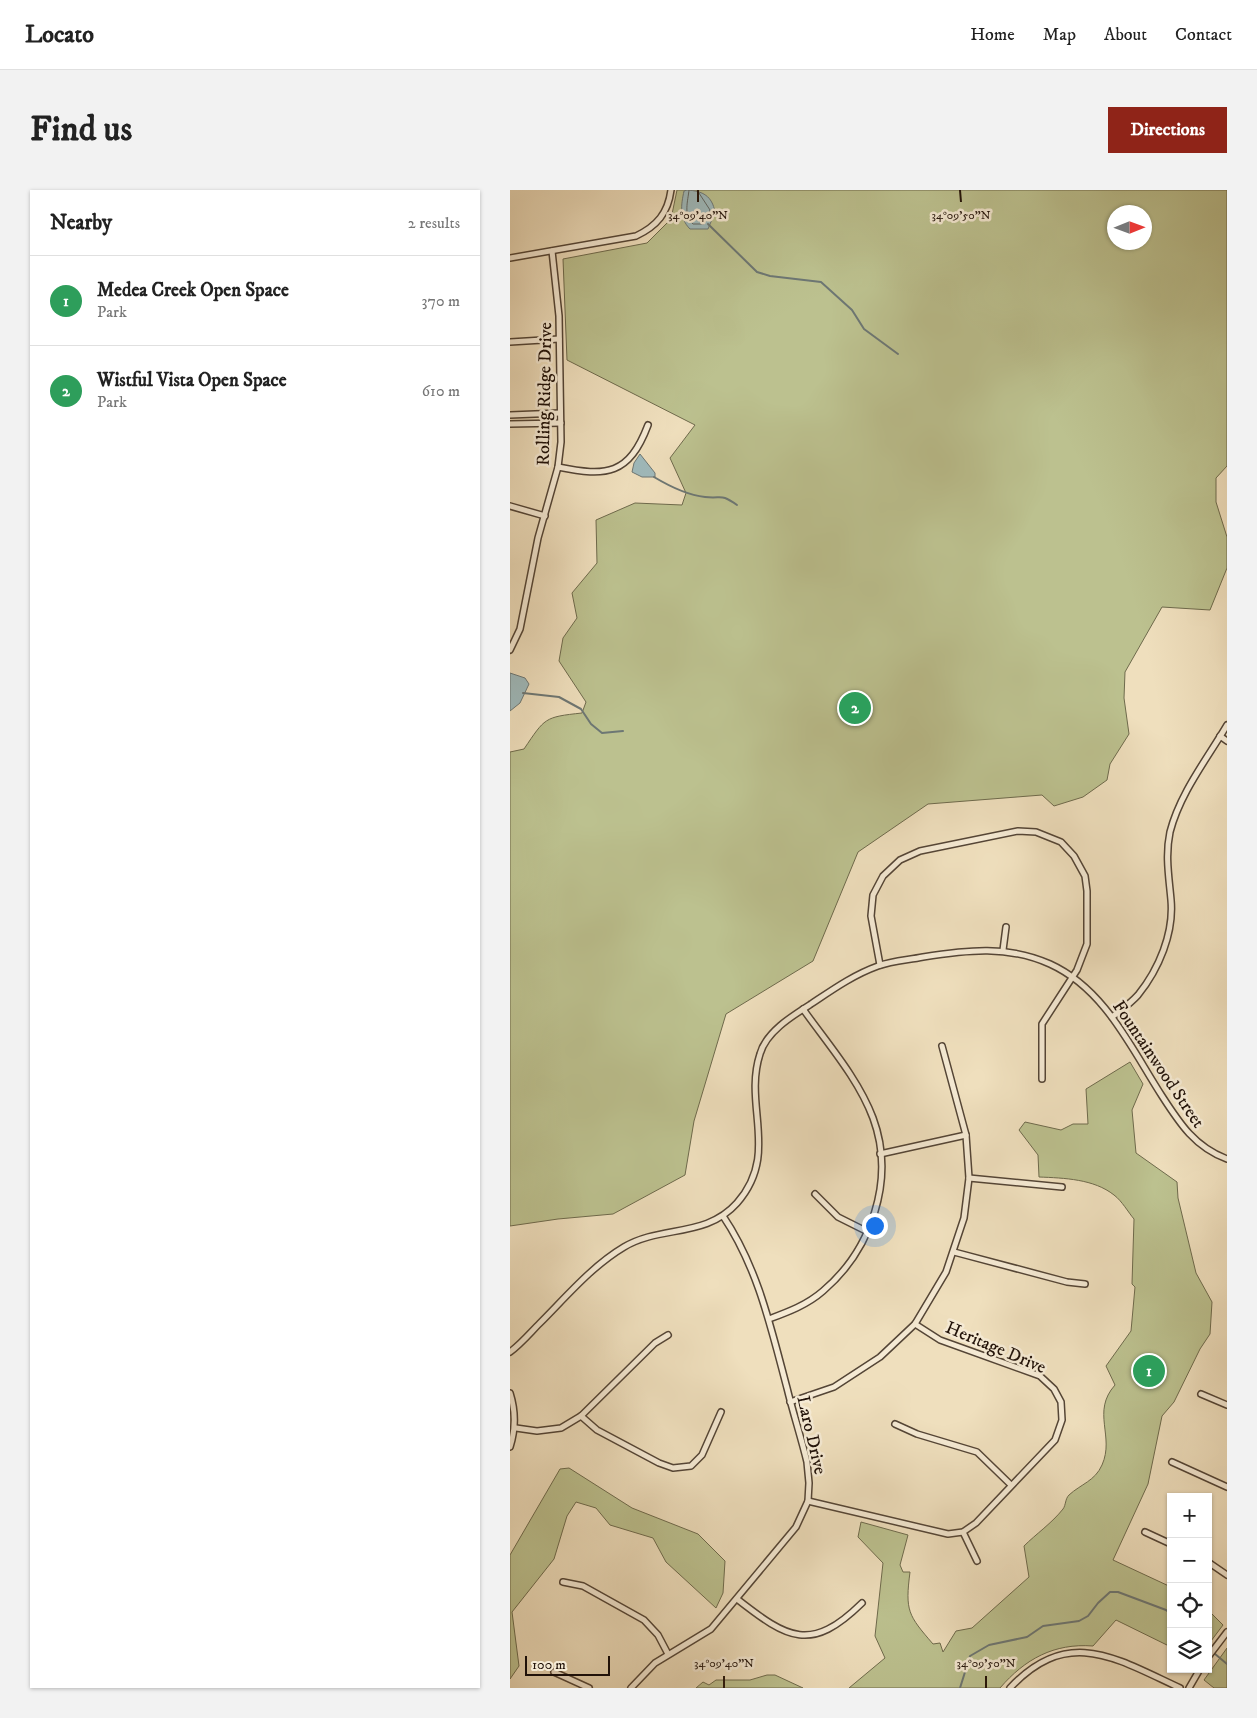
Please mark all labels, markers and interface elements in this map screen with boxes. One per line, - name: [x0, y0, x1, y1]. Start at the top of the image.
- text: Locato: [25, 20, 94, 50]
- text: Home: [970, 24, 1015, 46]
- text: Map: [1043, 24, 1076, 46]
- text: About: [1104, 24, 1147, 46]
- text: Contact: [1175, 24, 1232, 46]
- button: Directions: [1108, 107, 1227, 153]
- text: Find us: [30, 108, 132, 152]
- north arrow: [1107, 205, 1152, 250]
- text: 34°09'40"N: [668, 208, 728, 223]
- text: 34°09'50"N: [932, 208, 991, 223]
- text: Nearby: [50, 210, 112, 236]
- text: 2 results: [408, 213, 460, 233]
- text: Medea Creek Open Space: [97, 279, 289, 302]
- text: 1: [63, 291, 69, 311]
- text: 370 m: [422, 291, 460, 311]
- text: Park: [97, 302, 127, 322]
- street label: Rolling Ridge Drive: [533, 322, 557, 466]
- text: Wistful Vista Open Space: [97, 369, 287, 392]
- text: 2: [62, 381, 70, 401]
- text: 610 m: [422, 381, 460, 401]
- text: Park: [97, 392, 127, 412]
- pin: 2: [839, 689, 871, 727]
- street label: Fountainwood Street: [1107, 997, 1209, 1133]
- your location: [862, 1213, 888, 1239]
- street label: Heritage Drive: [942, 1317, 1049, 1379]
- pin: 1: [1133, 1352, 1165, 1390]
- street label: Laro Drive: [791, 1394, 831, 1477]
- map controls: [1167, 1493, 1212, 1673]
- button: +: [1167, 1493, 1212, 1538]
- button: −: [1167, 1538, 1212, 1583]
- button: locate: [1167, 1583, 1212, 1628]
- button: layers: [1167, 1628, 1212, 1673]
- scale bar: [525, 1653, 610, 1676]
- text: 100 m: [532, 1656, 566, 1674]
- text: 34°09'40"N: [694, 1656, 754, 1671]
- text: 34°09'50"N: [957, 1656, 1016, 1671]

